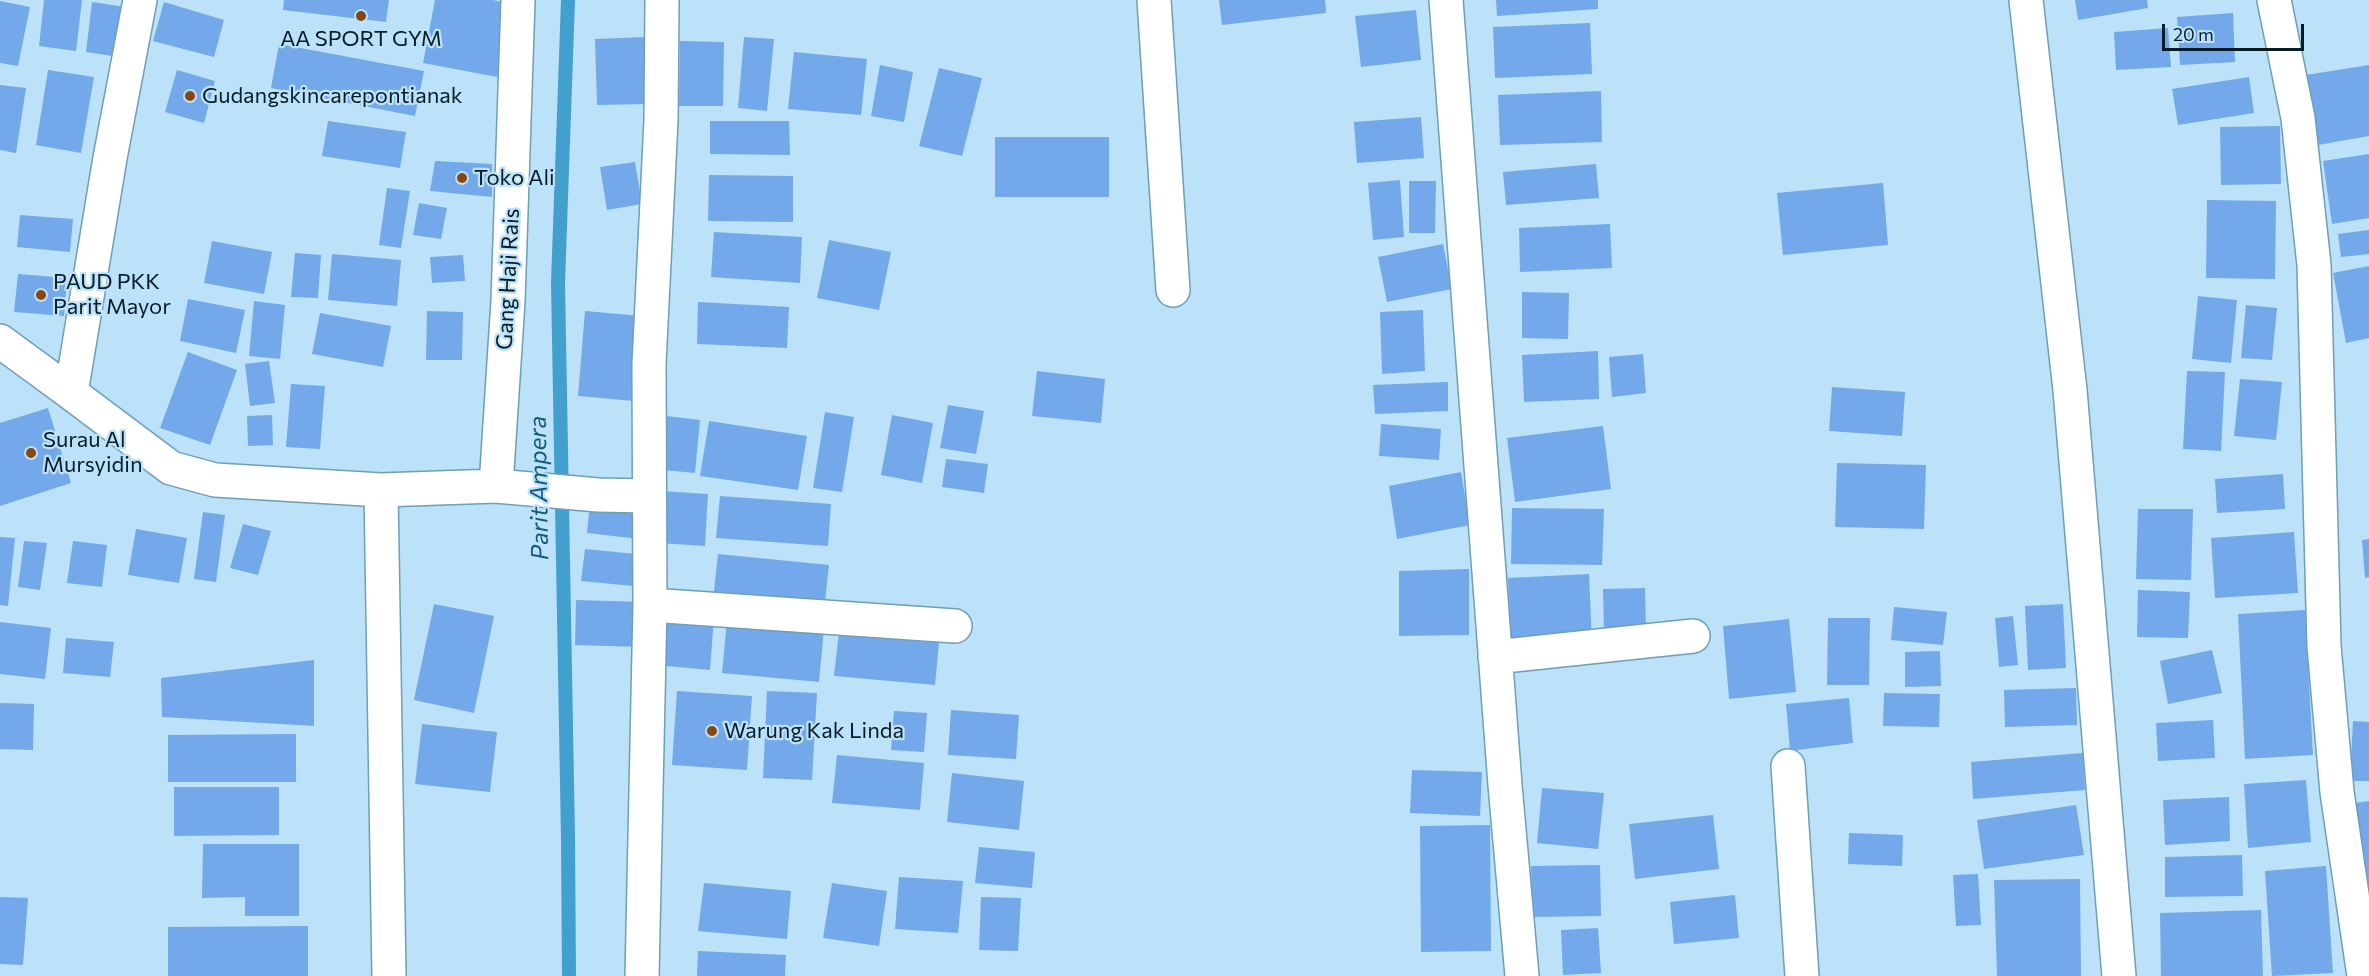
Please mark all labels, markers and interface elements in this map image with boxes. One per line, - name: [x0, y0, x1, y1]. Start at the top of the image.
- marker: AA SPORT GYM: [354, 9, 368, 23]
- scale bar: [2165, 12, 2308, 50]
- text: 20 m: [2173, 23, 2214, 45]
- place label: AA SPORT GYM: [280, 26, 442, 52]
- place label: Gudangskincarepontianak: [202, 83, 463, 109]
- marker: Gudangskincarepontianak: [183, 89, 197, 103]
- place label: Toko Ali: [474, 165, 555, 191]
- marker: Toko Ali: [455, 171, 469, 185]
- street label: Gang Haji Rais: [491, 208, 525, 350]
- place label: PAUD PKK Parit Mayor: [53, 269, 171, 320]
- marker: PAUD PKK Parit Mayor: [34, 288, 48, 302]
- water label: Parit Ampera: [523, 416, 555, 560]
- place label: Surau Al Mursyidin: [43, 427, 142, 478]
- marker: Surau Al Mursyidin: [24, 446, 38, 460]
- place label: Warung Kak Linda: [724, 718, 904, 744]
- marker: Warung Kak Linda: [705, 724, 719, 738]

